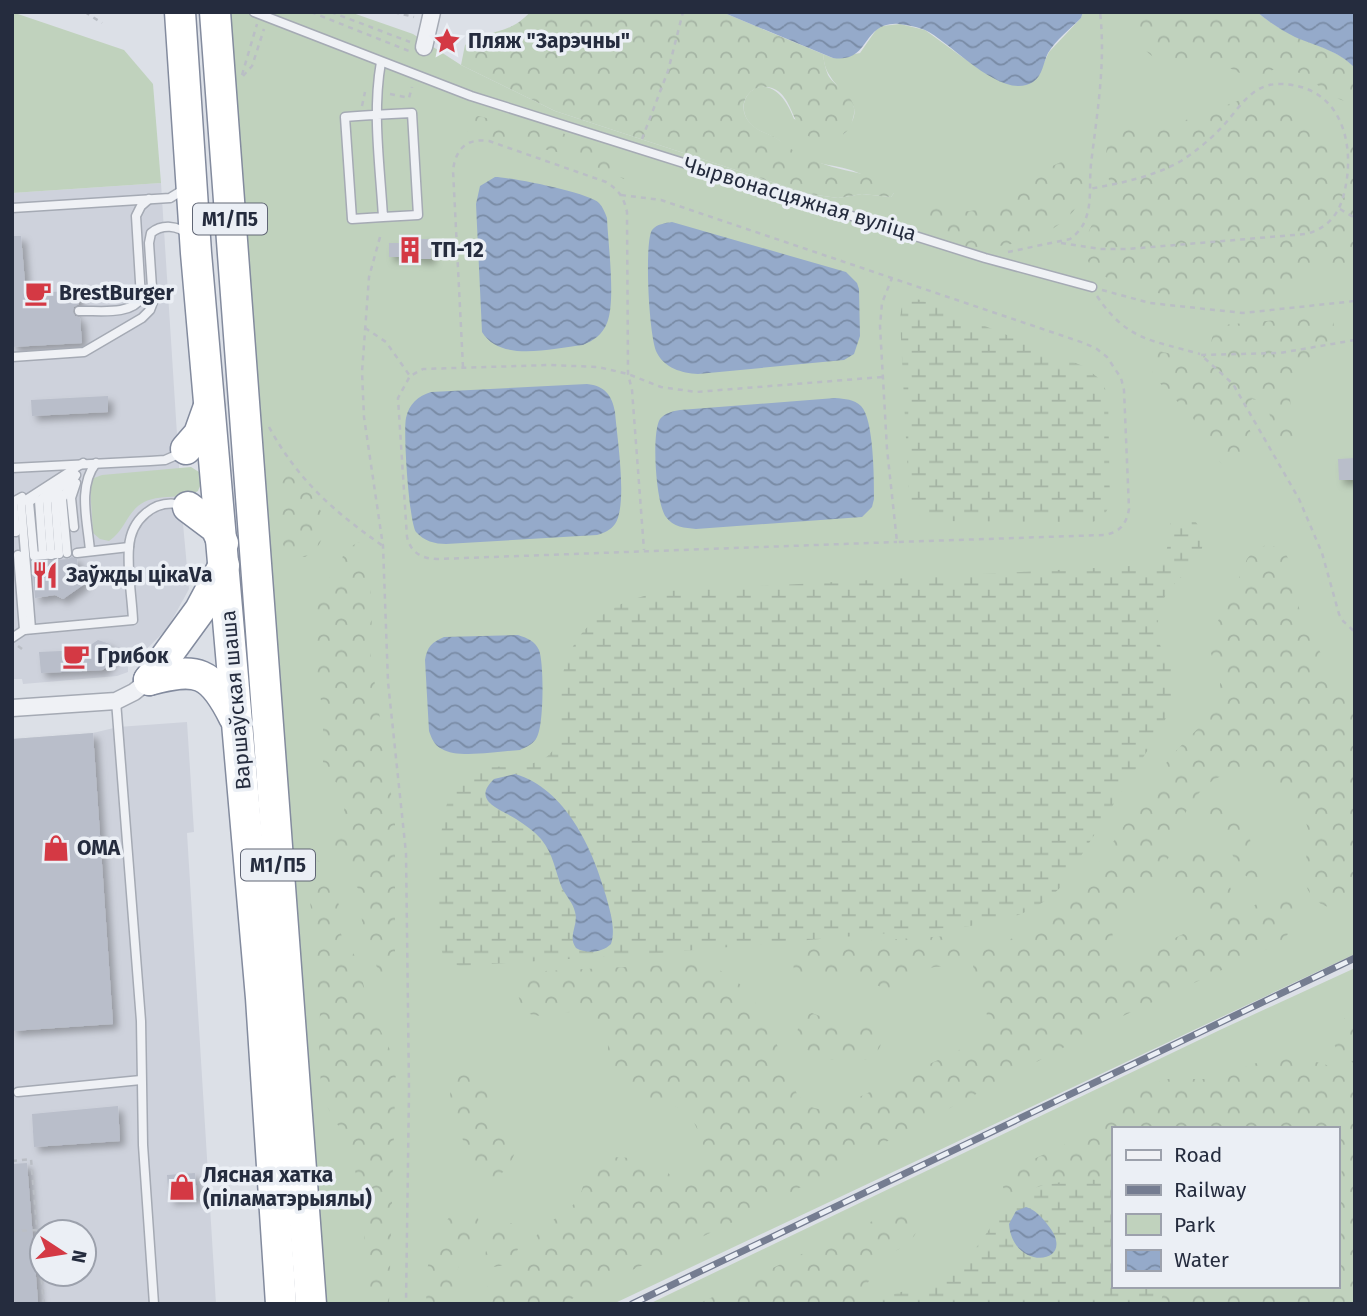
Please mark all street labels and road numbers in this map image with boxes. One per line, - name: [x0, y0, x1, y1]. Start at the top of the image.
- street label: Чырвонасцяжная вуліца: [680, 151, 920, 247]
- road number: М1/П5: [193, 204, 267, 234]
- street label: Варшаўская шаша: [215, 609, 257, 791]
- road number: М1/П5: [241, 850, 315, 880]

